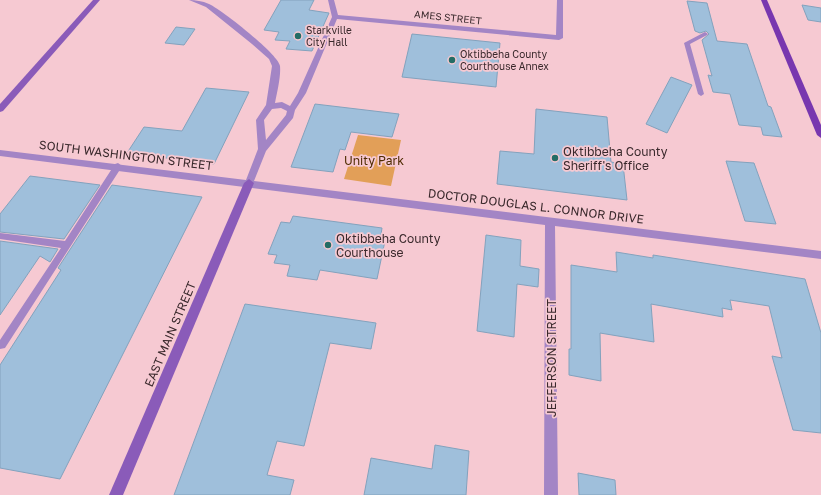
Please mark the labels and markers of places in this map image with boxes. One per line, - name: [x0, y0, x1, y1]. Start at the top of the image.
- place label: Starkville City Hall: [306, 24, 352, 48]
- marker: Starkville City Hall: [293, 31, 303, 41]
- place label: Oktibbeha County Courthouse Annex: [460, 48, 549, 72]
- marker: Oktibbeha County Courthouse Annex: [447, 55, 457, 65]
- place label: Oktibbeha County Sheriff's Office: [563, 144, 668, 173]
- marker: Oktibbeha County Sheriff's Office: [550, 153, 560, 163]
- place label: Oktibbeha County Courthouse: [336, 231, 441, 260]
- marker: Oktibbeha County Courthouse: [323, 240, 333, 250]

